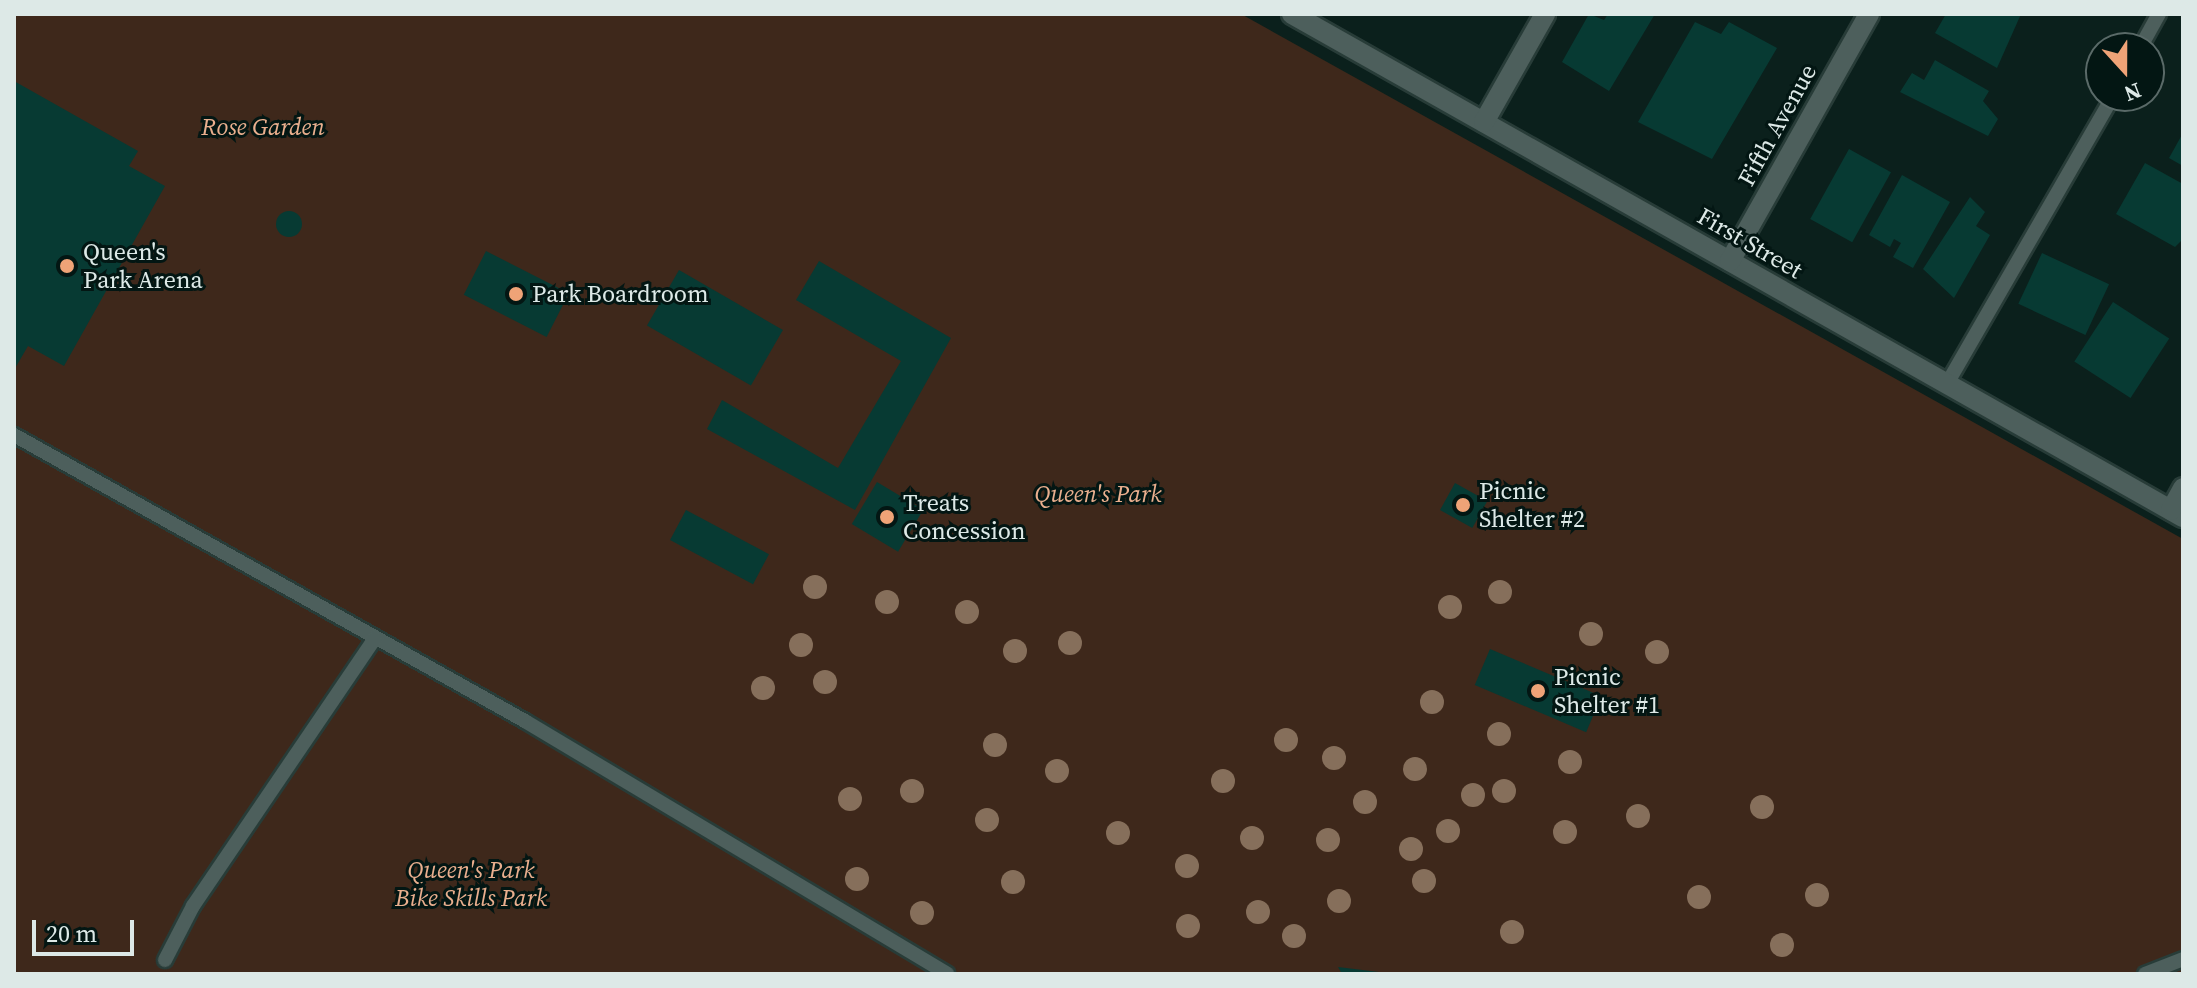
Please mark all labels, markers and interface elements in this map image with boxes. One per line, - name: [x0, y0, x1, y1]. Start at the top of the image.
- north arrow: [2085, 32, 2165, 112]
- street label: Fifth Avenue: [1732, 59, 1822, 191]
- text: N: [2120, 76, 2146, 109]
- park label: Rose Garden: [201, 113, 325, 141]
- street label: First Street: [1692, 201, 1808, 285]
- place label: Queen's Park Arena: [83, 238, 203, 294]
- marker: Queen's Park Arena: [58, 257, 76, 275]
- place label: Park Boardroom: [532, 280, 709, 308]
- marker: Park Boardroom: [507, 285, 525, 303]
- place label: Picnic Shelter #2: [1479, 477, 1585, 533]
- park label: Queen's Park: [1034, 480, 1162, 508]
- place label: Treats Concession: [903, 489, 1026, 545]
- marker: Picnic Shelter #2: [1454, 496, 1472, 514]
- marker: Treats Concession: [878, 508, 896, 526]
- place label: Picnic Shelter #1: [1554, 663, 1660, 719]
- marker: Picnic Shelter #1: [1529, 682, 1547, 700]
- park label: Queen's Park Bike Skills Park: [395, 856, 547, 912]
- scale bar: [36, 904, 138, 954]
- text: 20 m: [46, 917, 97, 950]

